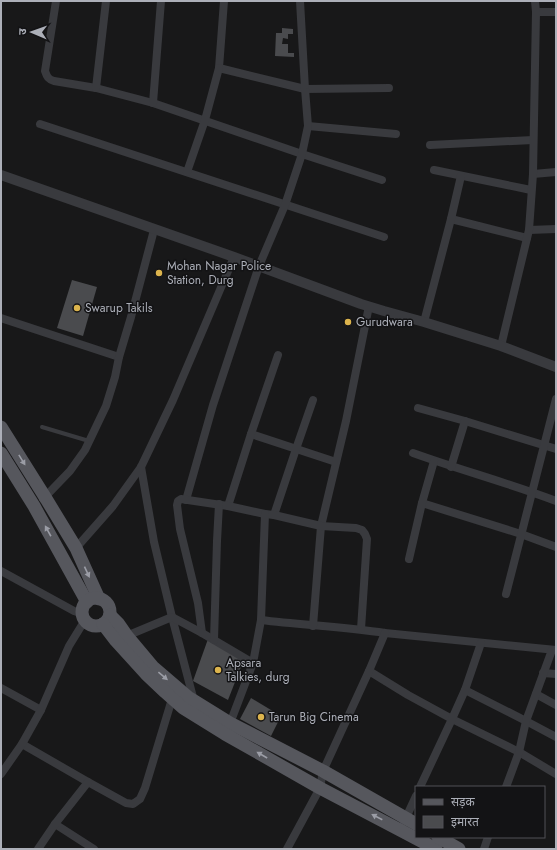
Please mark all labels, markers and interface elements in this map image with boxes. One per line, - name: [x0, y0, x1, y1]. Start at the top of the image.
- north arrow: [12, 12, 52, 52]
- text: उ: [14, 28, 30, 35]
- place label: Mohan Nagar Police Station, Durg: [167, 257, 271, 289]
- marker: Mohan Nagar Police Station, Durg: [154, 268, 164, 278]
- place label: Swarup Takils: [85, 299, 153, 317]
- marker: Swarup Takils: [72, 303, 82, 313]
- place label: Gurudwara: [356, 313, 413, 331]
- marker: Gurudwara: [343, 317, 353, 327]
- one-way arrow: [18, 455, 26, 465]
- one-way arrow: [45, 525, 52, 537]
- one-way arrow: [84, 567, 90, 578]
- place label: Apsara Talkies, durg: [226, 654, 290, 686]
- marker: Apsara Talkies, durg: [213, 665, 223, 675]
- one-way arrow: [158, 671, 168, 680]
- place label: Tarun Big Cinema: [269, 708, 359, 726]
- marker: Tarun Big Cinema: [256, 712, 266, 722]
- one-way arrow: [256, 752, 268, 759]
- legend: [415, 786, 545, 838]
- text: सड़क: [451, 793, 476, 811]
- text: इमारत: [451, 813, 480, 831]
- one-way arrow: [371, 814, 382, 821]

